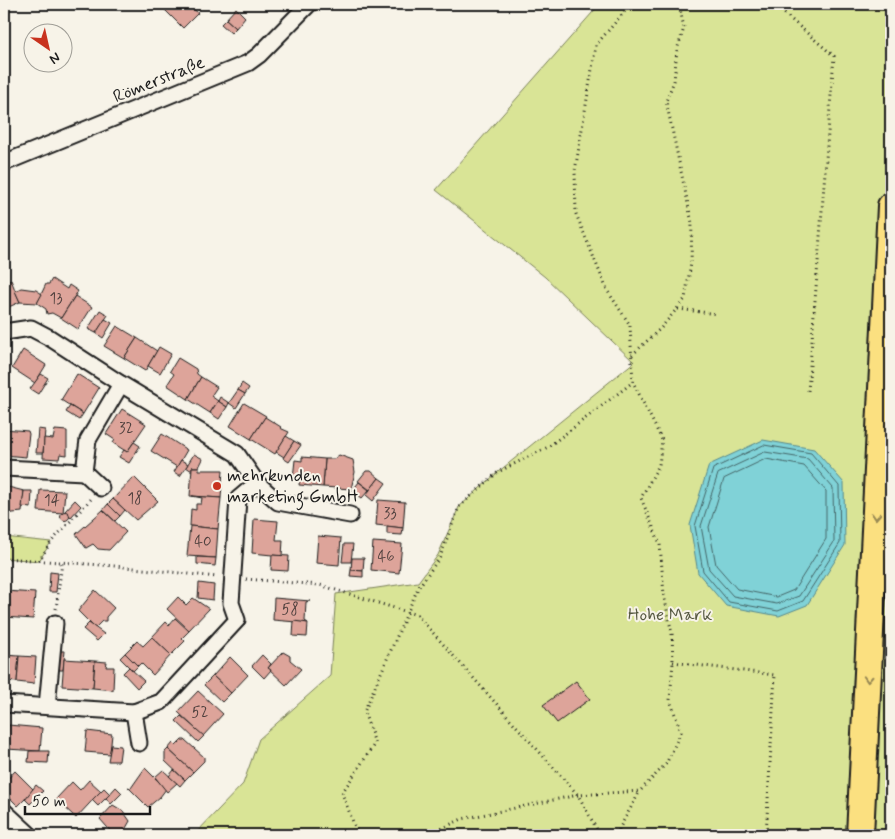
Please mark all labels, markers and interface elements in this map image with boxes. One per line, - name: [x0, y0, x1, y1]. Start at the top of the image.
- north arrow: [22, 22, 72, 72]
- text: N: [46, 48, 64, 68]
- street label: Römerstraße: [110, 51, 209, 109]
- house number: 13: [49, 289, 63, 309]
- house number: 32: [119, 419, 133, 439]
- place label: mehrkunden marketing GmbH: [227, 464, 358, 511]
- marker: mehrkunden marketing GmbH: [211, 480, 223, 492]
- house number: 18: [128, 489, 142, 509]
- house number: 14: [44, 491, 60, 511]
- house number: 33: [383, 504, 397, 524]
- one-way arrow: [870, 513, 881, 521]
- house number: 40: [194, 532, 212, 552]
- house number: 46: [377, 547, 395, 567]
- house number: 58: [281, 600, 299, 620]
- park label: Hohe Mark: [628, 603, 712, 627]
- one-way arrow: [862, 675, 873, 683]
- house number: 52: [192, 703, 209, 723]
- scale bar: [25, 784, 150, 816]
- text: 50 m: [32, 792, 66, 812]

